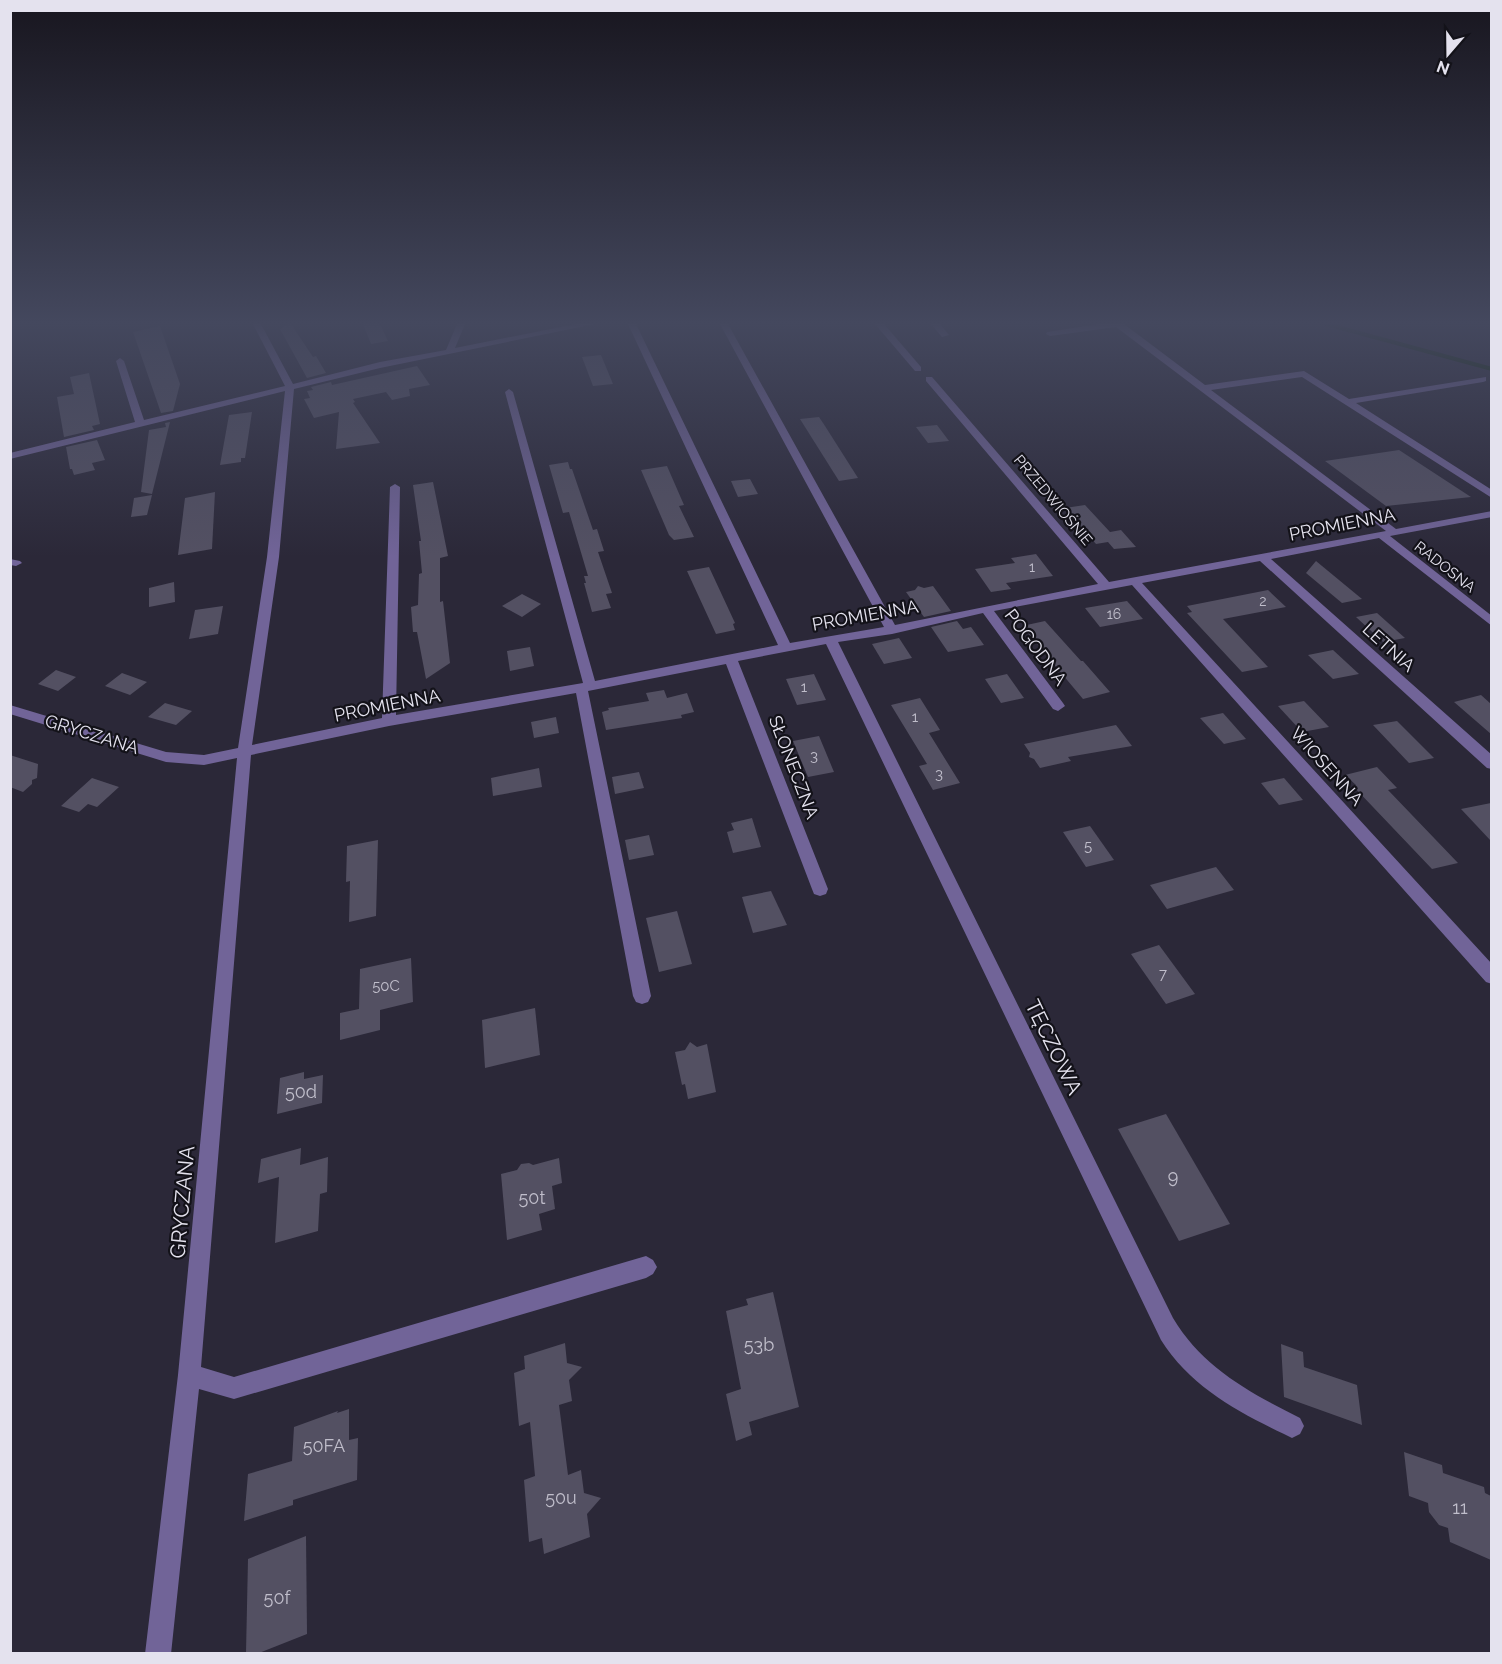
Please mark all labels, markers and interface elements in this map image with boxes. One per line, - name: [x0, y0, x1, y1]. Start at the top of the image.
- north arrow: [1418, 24, 1478, 84]
- text: N: [1434, 57, 1452, 79]
- street label: PRZEDWIOŚNIE: [1010, 451, 1096, 549]
- street label: PROMIENNA: [1287, 503, 1397, 545]
- street label: RADOSNA: [1411, 538, 1479, 596]
- house number: 1: [1029, 559, 1035, 575]
- house number: 2: [1259, 593, 1267, 609]
- street label: PROMIENNA: [810, 595, 920, 635]
- street label: POGODNA: [1001, 605, 1071, 689]
- house number: 16: [1107, 606, 1121, 622]
- street label: LETNIA: [1359, 618, 1419, 676]
- house number: 1: [801, 678, 808, 696]
- street label: PROMIENNA: [332, 684, 442, 726]
- house number: 1: [912, 708, 919, 726]
- street label: GRYCZANA: [43, 710, 141, 758]
- street label: SŁONECZNA: [765, 712, 823, 822]
- street label: WIOSENNA: [1286, 722, 1368, 810]
- house number: 3: [810, 747, 818, 765]
- house number: 3: [935, 765, 943, 783]
- house number: 5: [1084, 837, 1092, 855]
- house number: 7: [1159, 965, 1167, 983]
- house number: 50C: [372, 977, 400, 995]
- street label: TĘCZOWA: [1020, 995, 1088, 1099]
- house number: 50d: [285, 1081, 317, 1102]
- street label: GRYCZANA: [165, 1145, 199, 1259]
- house number: 9: [1168, 1166, 1178, 1187]
- house number: 50t: [519, 1187, 545, 1208]
- house number: 53b: [744, 1334, 774, 1355]
- house number: 50FA: [303, 1435, 345, 1456]
- house number: 50u: [545, 1487, 577, 1508]
- house number: 11: [1452, 1497, 1468, 1518]
- house number: 50f: [264, 1587, 291, 1608]

